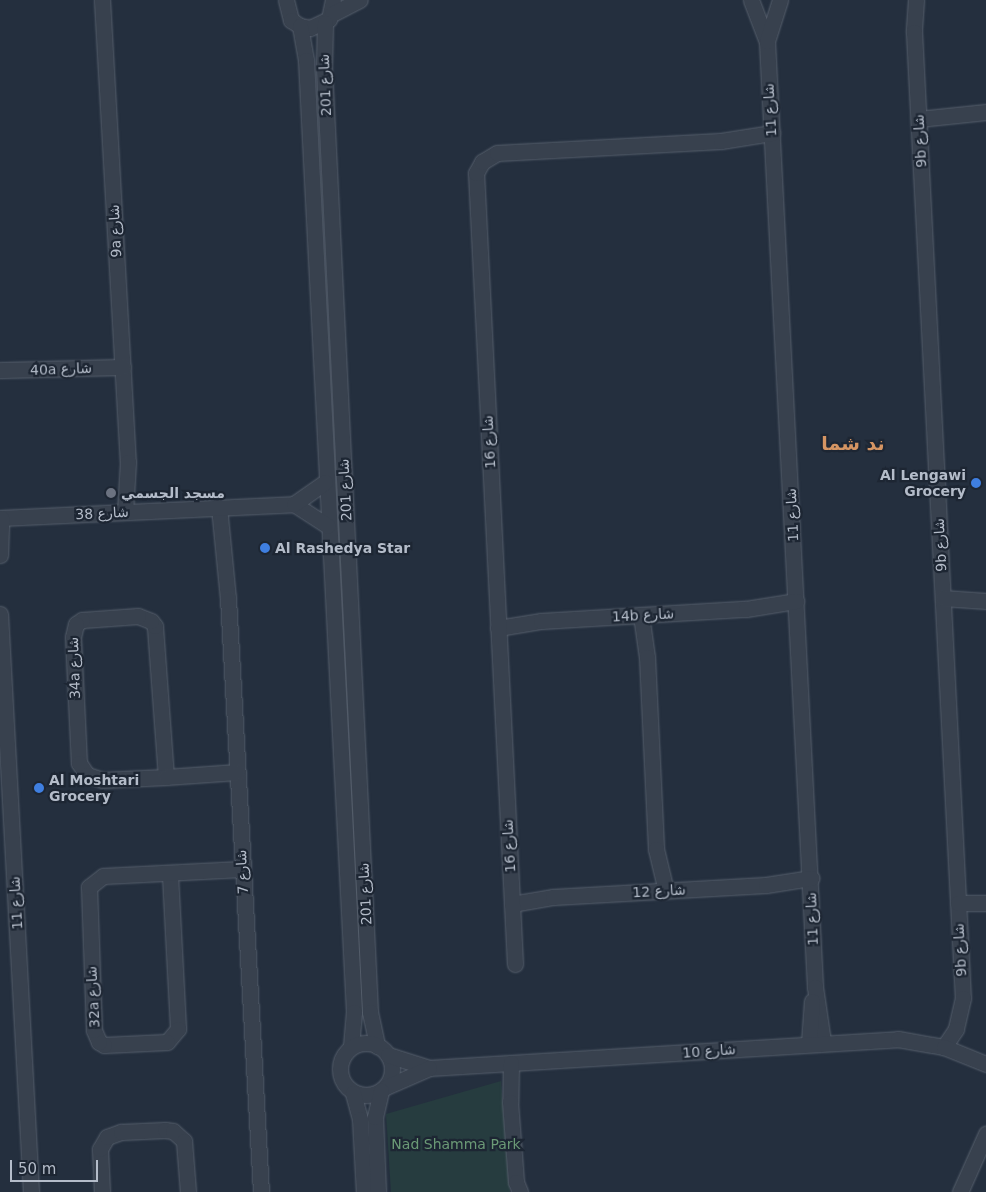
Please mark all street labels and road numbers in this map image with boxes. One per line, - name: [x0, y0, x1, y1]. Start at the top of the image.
- street label: شارع 201: [316, 54, 334, 116]
- street label: شارع 11: [760, 83, 780, 137]
- street label: 9b شارع: [910, 114, 930, 168]
- street label: 9a شارع: [105, 204, 125, 258]
- street label: 40a شارع: [30, 360, 92, 378]
- street label: شارع 16: [479, 415, 499, 469]
- street label: شارع 201: [335, 458, 355, 522]
- street label: شارع 11: [782, 488, 802, 542]
- street label: شارع 38: [75, 503, 129, 523]
- street label: 9b شارع: [930, 518, 950, 572]
- street label: 14b شارع: [611, 605, 675, 625]
- street label: 34a شارع: [65, 637, 83, 699]
- street label: شارع 16: [499, 819, 519, 873]
- street label: شارع 7: [232, 849, 252, 895]
- street label: شارع 201: [355, 862, 375, 926]
- street label: شارع 11: [6, 876, 26, 930]
- street label: شارع 12: [632, 881, 686, 901]
- street label: شارع 11: [803, 892, 821, 946]
- street label: 9b شارع: [950, 923, 970, 977]
- street label: 32a شارع: [83, 966, 103, 1028]
- street label: شارع 10: [682, 1041, 736, 1061]

